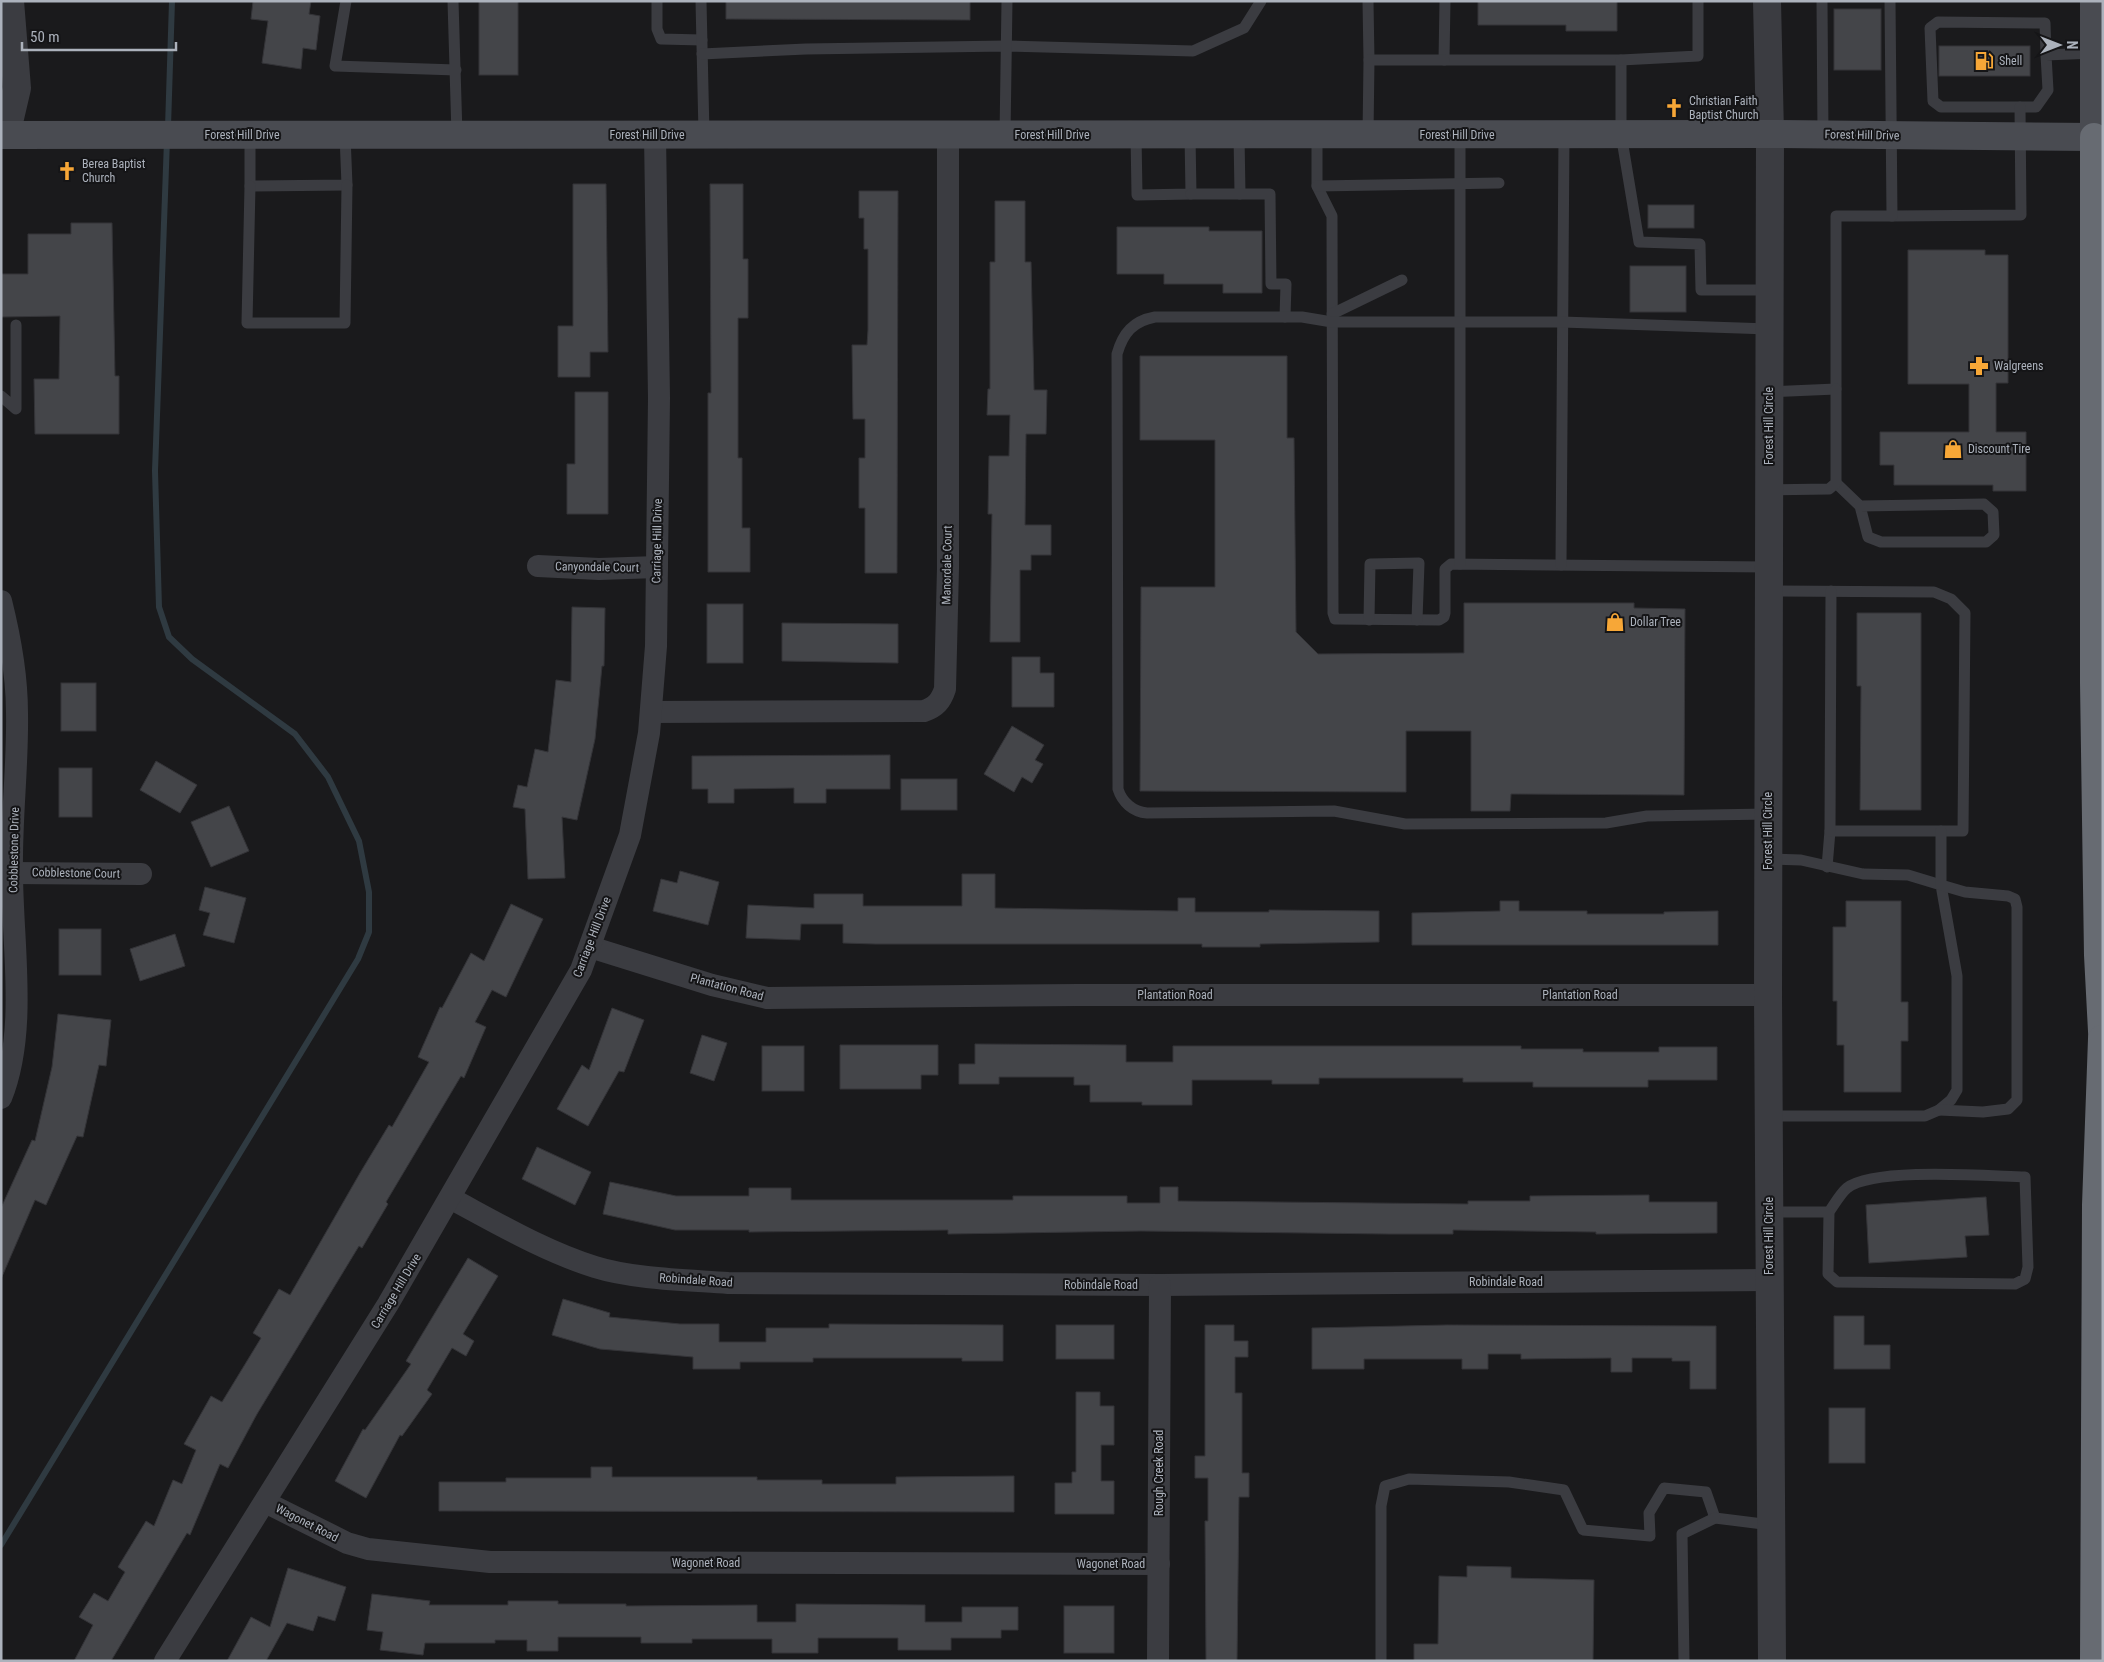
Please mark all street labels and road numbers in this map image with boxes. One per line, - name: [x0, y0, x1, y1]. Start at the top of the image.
- street label: Forest Hill Drive: [1824, 127, 1900, 143]
- street label: Forest Hill Drive: [204, 128, 280, 142]
- street label: Forest Hill Drive: [609, 128, 685, 142]
- street label: Forest Hill Drive: [1014, 128, 1090, 142]
- street label: Forest Hill Drive: [1419, 128, 1495, 142]
- street label: Forest Hill Circle: [1762, 387, 1776, 465]
- street label: Carriage Hill Drive: [649, 498, 665, 584]
- street label: Manordale Court: [939, 525, 955, 605]
- street label: Canyondale Court: [555, 559, 640, 575]
- street label: Forest Hill Circle: [1761, 792, 1775, 870]
- street label: Cobblestone Drive: [6, 806, 22, 893]
- street label: Cobblestone Court: [32, 865, 121, 881]
- street label: Carriage Hill Drive: [570, 894, 614, 979]
- street label: Plantation Road: [689, 970, 765, 1004]
- street label: Plantation Road: [1137, 988, 1213, 1002]
- street label: Plantation Road: [1542, 988, 1618, 1002]
- street label: Forest Hill Circle: [1762, 1197, 1776, 1275]
- street label: Carriage Hill Drive: [368, 1251, 424, 1331]
- street label: Robindale Road: [659, 1270, 733, 1290]
- street label: Robindale Road: [1469, 1275, 1543, 1289]
- street label: Robindale Road: [1064, 1278, 1138, 1292]
- street label: Rough Creek Road: [1152, 1430, 1166, 1516]
- street label: Wagonet Road: [273, 1501, 341, 1545]
- street label: Wagonet Road: [672, 1556, 740, 1570]
- street label: Wagonet Road: [1077, 1557, 1145, 1571]

